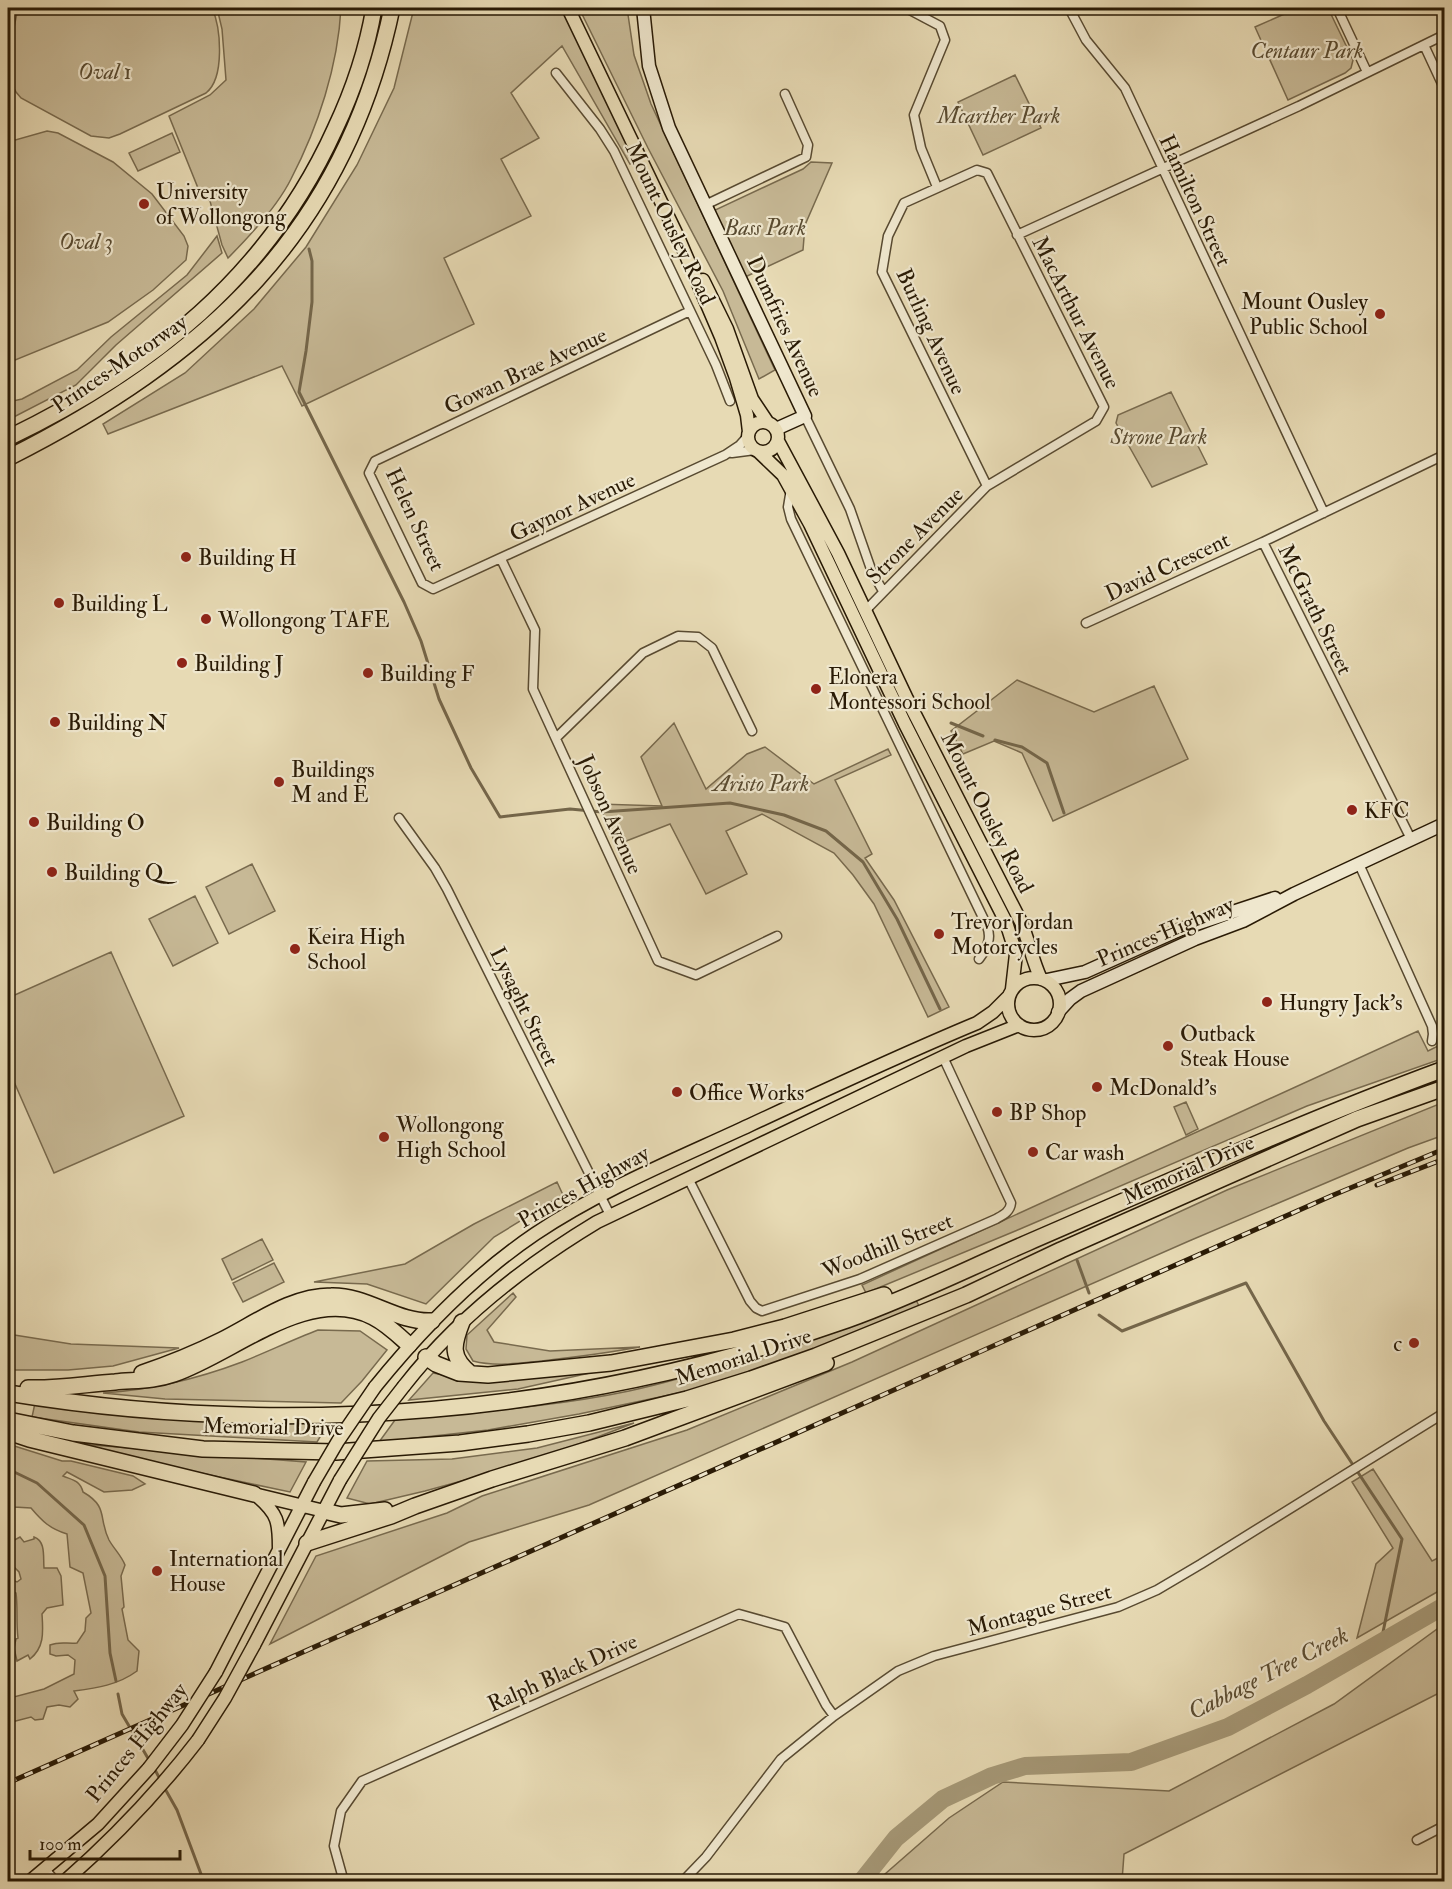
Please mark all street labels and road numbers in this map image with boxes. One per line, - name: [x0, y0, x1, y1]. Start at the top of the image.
- street label: Hamilton Street: [1152, 130, 1238, 271]
- street label: Mount Ousley Road: [619, 137, 722, 310]
- street label: MacArthur Avenue: [1026, 231, 1127, 394]
- street label: Dumfries Avenue: [740, 251, 830, 401]
- street label: Burling Avenue: [890, 264, 972, 399]
- street label: Princes Motorway: [46, 308, 193, 419]
- street label: Gowan Brae Avenue: [440, 321, 611, 421]
- street label: Helen Street: [379, 463, 451, 576]
- street label: Gaynor Avenue: [505, 466, 640, 548]
- street label: Strone Avenue: [860, 481, 969, 590]
- street label: David Crescent: [1101, 526, 1234, 608]
- street label: McGrath Street: [1271, 540, 1359, 679]
- street label: Mount Ousley Road: [934, 727, 1040, 898]
- street label: Jobson Avenue: [571, 749, 649, 878]
- street label: Princes Highway: [1093, 890, 1238, 973]
- street label: Lysaght Street: [483, 942, 565, 1071]
- street label: Memorial Drive: [1118, 1128, 1259, 1211]
- street label: Princes Highway: [513, 1139, 654, 1235]
- street label: Woodhill Street: [817, 1207, 957, 1285]
- street label: Memorial Drive: [672, 1322, 815, 1392]
- street label: Memorial Drive: [202, 1412, 344, 1442]
- street label: Montague Street: [964, 1577, 1114, 1643]
- street label: Ralph Black Drive: [483, 1627, 642, 1719]
- street label: Princes Highway: [80, 1677, 194, 1808]

